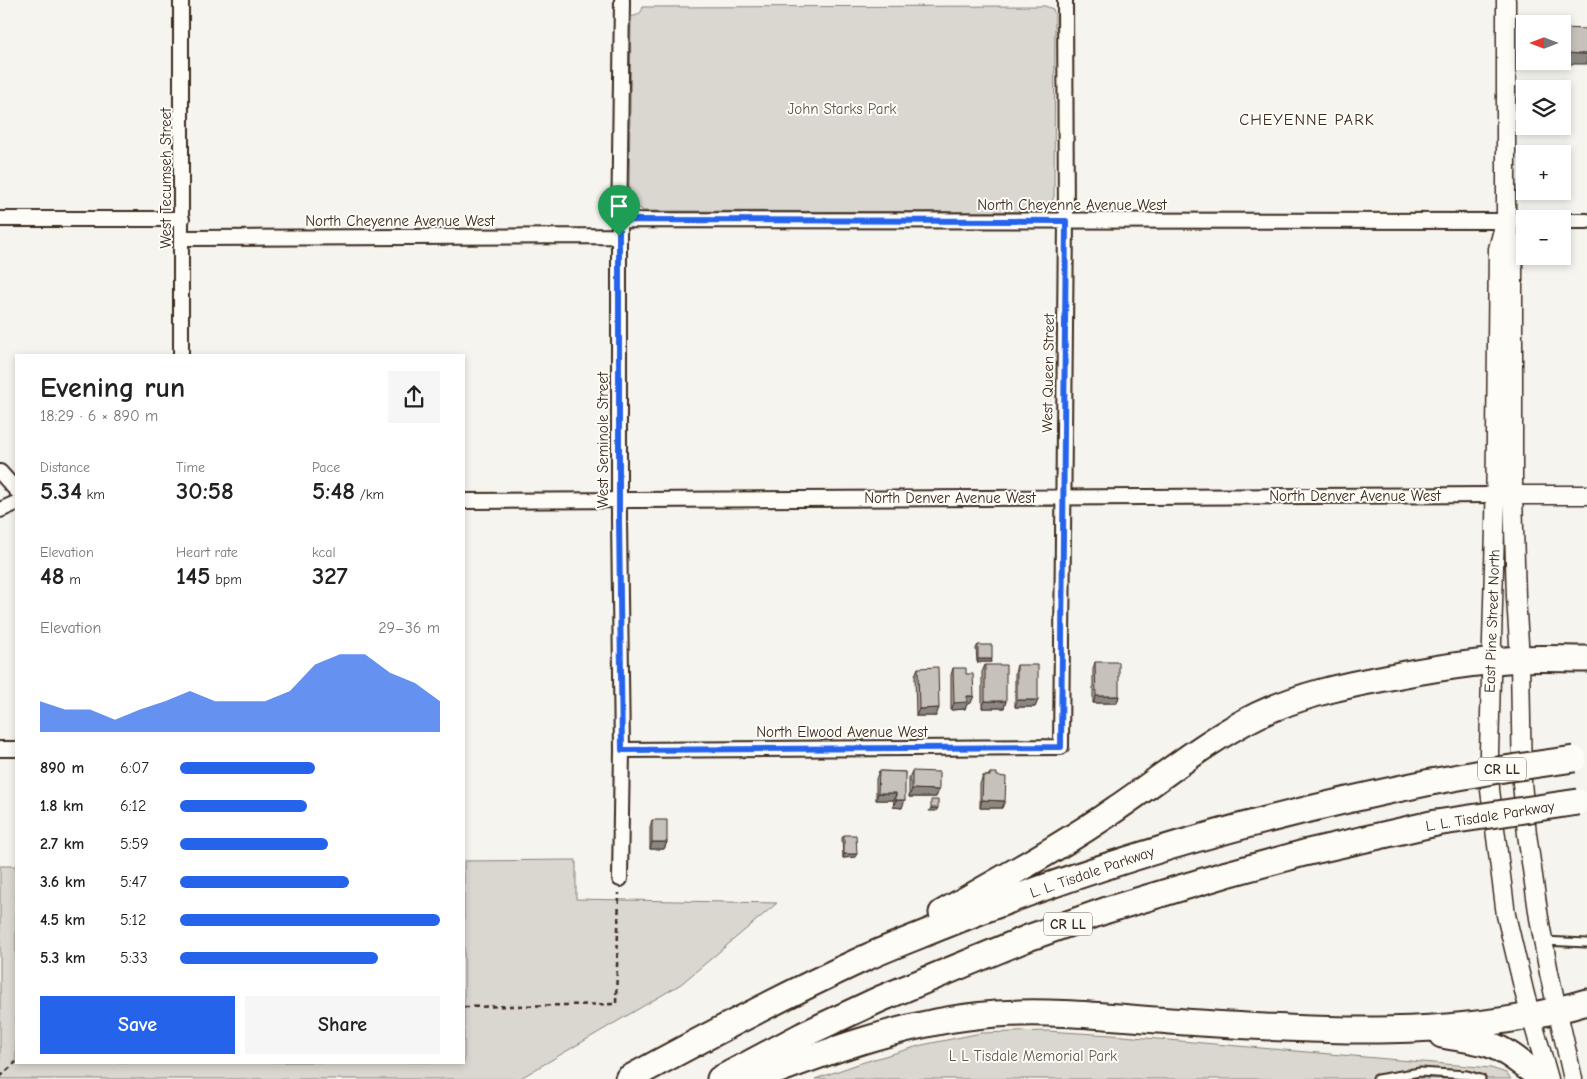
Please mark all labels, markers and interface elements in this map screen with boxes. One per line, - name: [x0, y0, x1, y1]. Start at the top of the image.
- north arrow: [1516, 15, 1571, 70]
- map controls: [1516, 15, 1571, 265]
- button: layers: [1516, 80, 1571, 135]
- park label: John Starks Park: [787, 100, 897, 118]
- street label: West Tecumseh Street: [157, 107, 175, 248]
- district label: CHEYENNE PARK: [1239, 111, 1375, 129]
- button: +: [1516, 145, 1571, 200]
- pin: [598, 185, 640, 236]
- icon: arrive: [605, 192, 633, 220]
- street label: North Cheyenne Avenue West: [977, 196, 1168, 214]
- button: −: [1516, 210, 1571, 265]
- street label: North Cheyenne Avenue West: [305, 212, 496, 230]
- street label: West Queen Street: [1038, 313, 1058, 433]
- button: share: [388, 371, 440, 423]
- street label: West Seminole Street: [594, 371, 612, 508]
- text: Evening run: [40, 372, 185, 404]
- text: 18:29 · 6 × 890 m: [40, 407, 158, 425]
- text: Distance: [40, 459, 90, 476]
- text: Time: [176, 459, 205, 476]
- text: Pace: [312, 459, 340, 476]
- text: 5.34: [40, 476, 82, 505]
- text: 30:58: [176, 476, 234, 505]
- text: 5:48: [312, 476, 355, 505]
- text: km: [82, 486, 105, 503]
- text: /km: [355, 486, 384, 503]
- street label: North Denver Avenue West: [1269, 487, 1441, 505]
- street label: North Denver Avenue West: [864, 489, 1036, 507]
- text: Elevation: [40, 544, 94, 561]
- text: Heart rate: [176, 544, 238, 561]
- text: kcal: [312, 544, 336, 561]
- street label: East Pine Street North: [1480, 549, 1504, 693]
- text: 48: [40, 561, 65, 590]
- text: 145: [176, 561, 211, 590]
- text: 327: [312, 561, 348, 590]
- text: m: [65, 571, 81, 588]
- text: bpm: [211, 571, 242, 588]
- text: Elevation: [40, 619, 101, 637]
- text: 29–36 m: [378, 619, 440, 637]
- street label: North Elwood Avenue West: [756, 723, 929, 741]
- road number: CR LL: [1478, 758, 1526, 781]
- text: 890 m: [40, 759, 84, 777]
- text: 6:07: [120, 759, 149, 777]
- text: 1.8 km: [40, 797, 84, 815]
- text: 6:12: [120, 797, 146, 815]
- street label: L. L. Tisdale Parkway: [1424, 797, 1556, 835]
- text: 2.7 km: [40, 835, 84, 853]
- text: 5:59: [120, 835, 149, 853]
- street label: L. L. Tisdale Parkway: [1027, 842, 1157, 902]
- text: 3.6 km: [40, 873, 85, 891]
- text: 5:47: [120, 873, 147, 891]
- text: 4.5 km: [40, 911, 85, 929]
- text: 5:12: [120, 911, 146, 929]
- road number: CR LL: [1044, 912, 1092, 936]
- text: 5.3 km: [40, 949, 86, 967]
- text: 5:33: [120, 949, 148, 967]
- button: Save: [40, 996, 235, 1054]
- button: Share: [245, 996, 440, 1054]
- park label: L L Tisdale Memorial Park: [949, 1047, 1118, 1065]

